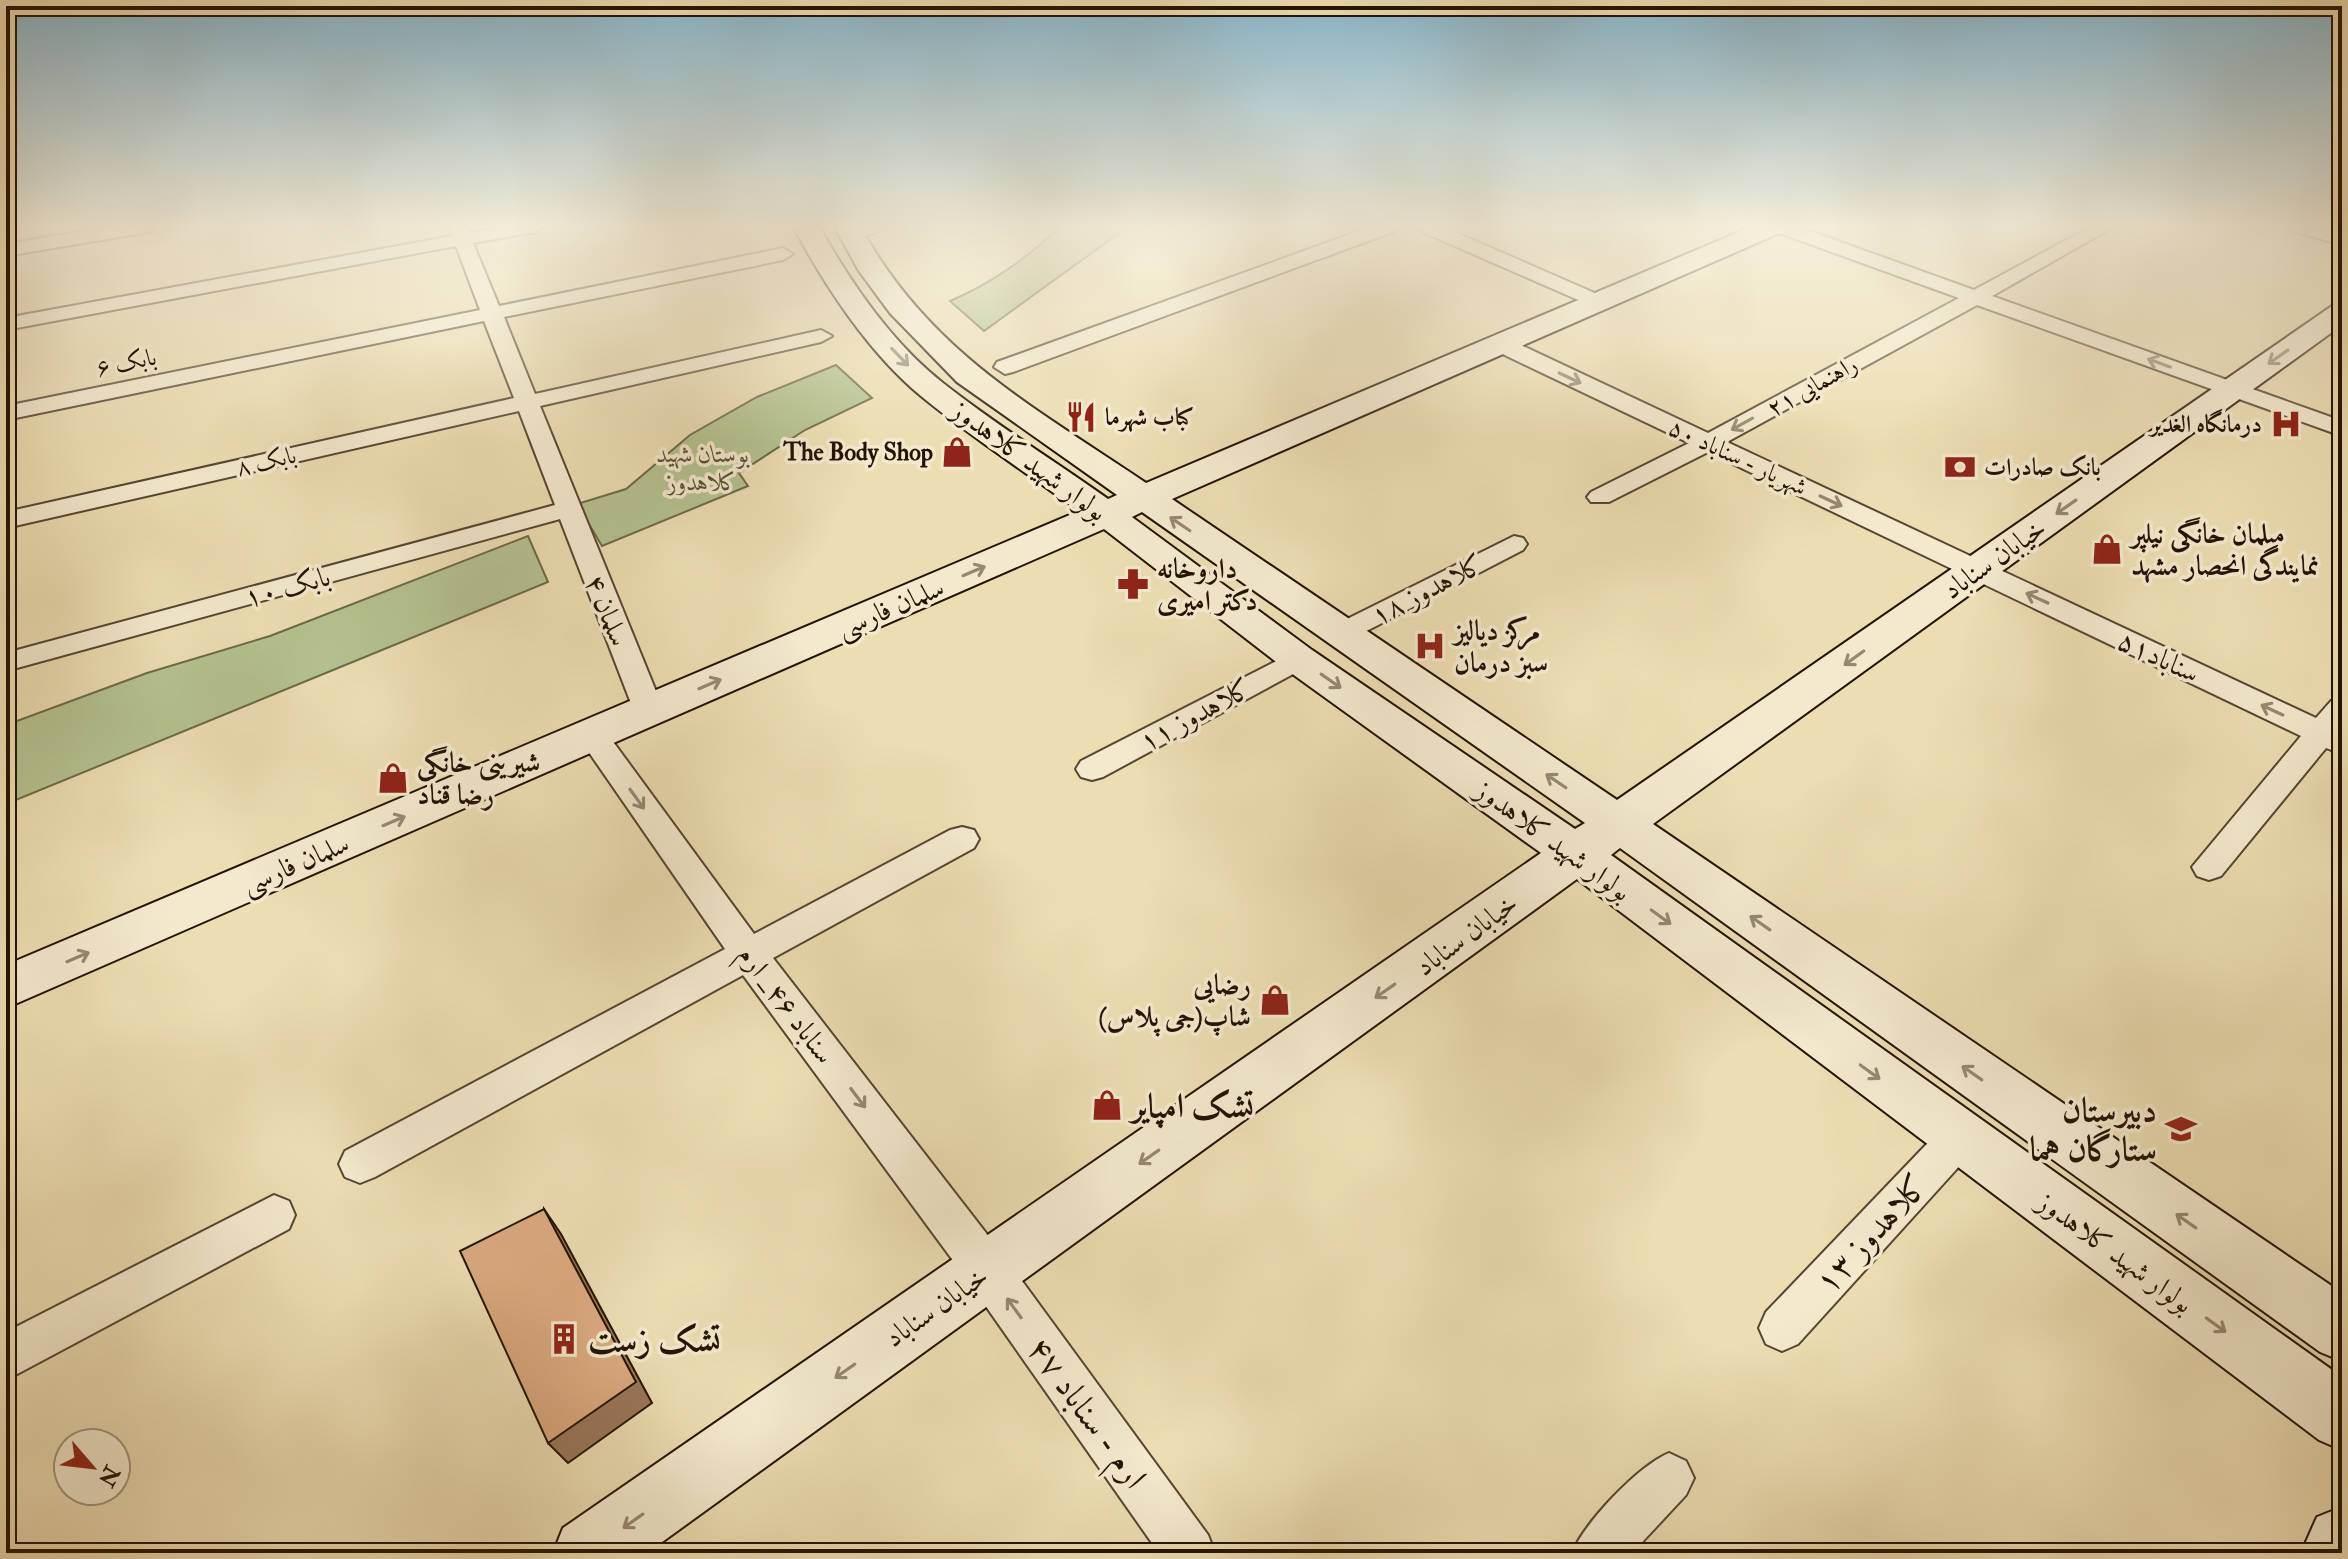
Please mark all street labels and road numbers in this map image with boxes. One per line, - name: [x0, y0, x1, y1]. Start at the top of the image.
- street label: بابک ۶: [93, 341, 159, 384]
- street label: راهنمایی ۲۱: [1761, 349, 1863, 424]
- street label: بولوار شهید کلاهدوز: [942, 391, 1114, 530]
- street label: شهریار - سناباد ۵۰: [1664, 412, 1812, 503]
- street label: بابک ۸: [233, 440, 299, 483]
- street label: خیابان سناباد: [1936, 511, 2054, 608]
- street label: کلاهدوز ۱۸: [1365, 547, 1490, 634]
- street label: بابک ۱۰: [241, 559, 334, 616]
- street label: سلمان ۴: [577, 570, 637, 651]
- street label: سلمان فارسی: [832, 570, 950, 648]
- street label: سناباد۵۱: [2112, 623, 2205, 691]
- street label: کلاهدوز ۱۱: [1134, 671, 1258, 759]
- street label: بولوار شهید کلاهدوز: [1466, 771, 1638, 910]
- street label: سلمان فارسی: [237, 826, 355, 904]
- street label: خیابان سناباد: [1409, 886, 1525, 984]
- street label: سناباد ۴۶_ ارم: [725, 939, 842, 1075]
- street label: کلاهدوز ۱۳: [1806, 1165, 1938, 1303]
- street label: بولوار شهید کلاهدوز: [2028, 1183, 2200, 1322]
- street label: خیابان سناباد: [878, 1259, 996, 1356]
- street label: ارم - سناباد ۴۷: [1012, 1329, 1156, 1501]

